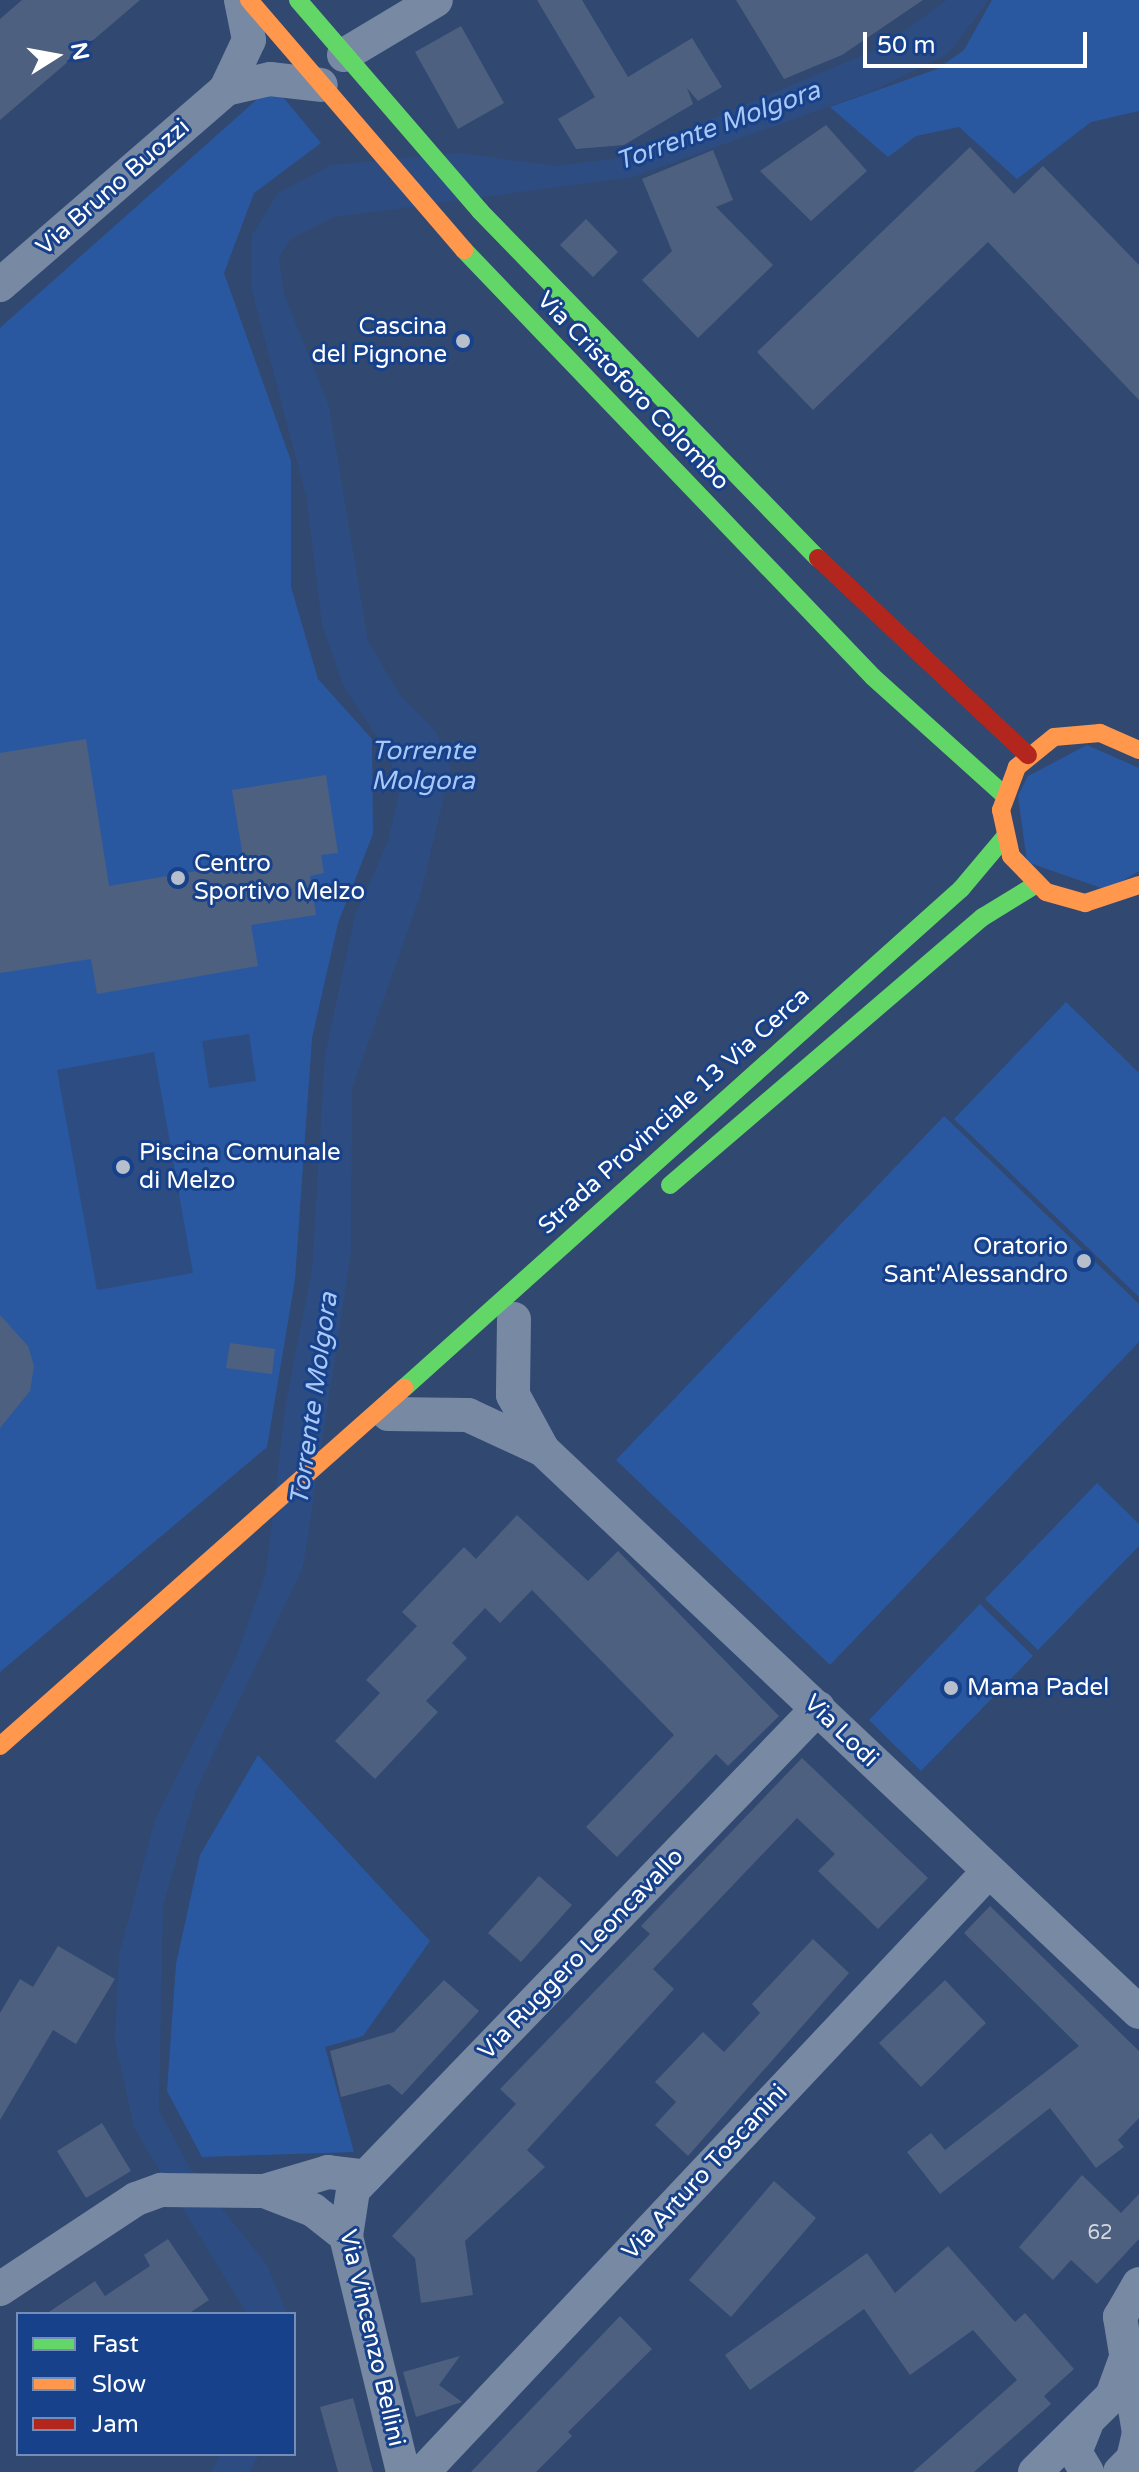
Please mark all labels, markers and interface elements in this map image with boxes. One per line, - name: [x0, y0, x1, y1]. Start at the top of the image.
- north arrow: [16, 16, 96, 96]
- scale bar: [867, 16, 1091, 66]
- text: 50 m: [877, 31, 935, 60]
- text: N: [65, 40, 94, 63]
- water label: Torrente Molgora: [612, 75, 824, 177]
- street label: Via Bruno Buozzi: [31, 113, 195, 261]
- street label: Via Cristoforo Colombo: [531, 286, 735, 496]
- place label: Cascina del Pignone: [312, 313, 447, 369]
- marker: Cascina del Pignone: [454, 332, 472, 350]
- water label: Torrente Molgora: [371, 735, 475, 796]
- place label: Centro Sportivo Melzo: [194, 850, 365, 906]
- marker: Centro Sportivo Melzo: [169, 869, 187, 887]
- street label: Strada Provinciale 13 Via Cerca: [532, 982, 816, 1240]
- place label: Piscina Comunale di Melzo: [139, 1139, 341, 1195]
- marker: Piscina Comunale di Melzo: [114, 1158, 132, 1176]
- place label: Oratorio Sant'Alessandro: [884, 1233, 1068, 1289]
- marker: Oratorio Sant'Alessandro: [1075, 1252, 1093, 1270]
- water label: Torrente Molgora: [284, 1290, 344, 1508]
- place label: Mama Padel: [967, 1674, 1109, 1702]
- marker: Mama Padel: [942, 1679, 960, 1697]
- street label: Via Lodi: [798, 1689, 884, 1773]
- street label: Via Ruggero Leoncavallo: [472, 1842, 690, 2066]
- street label: Via Arturo Toscanini: [616, 2078, 794, 2266]
- house number: 62: [1087, 2221, 1113, 2245]
- street label: Via Vincenzo Bellini: [333, 2227, 411, 2449]
- legend: [16, 2312, 296, 2456]
- text: Fast: [92, 2330, 139, 2359]
- text: Slow: [92, 2370, 146, 2399]
- text: Jam: [92, 2410, 139, 2439]

